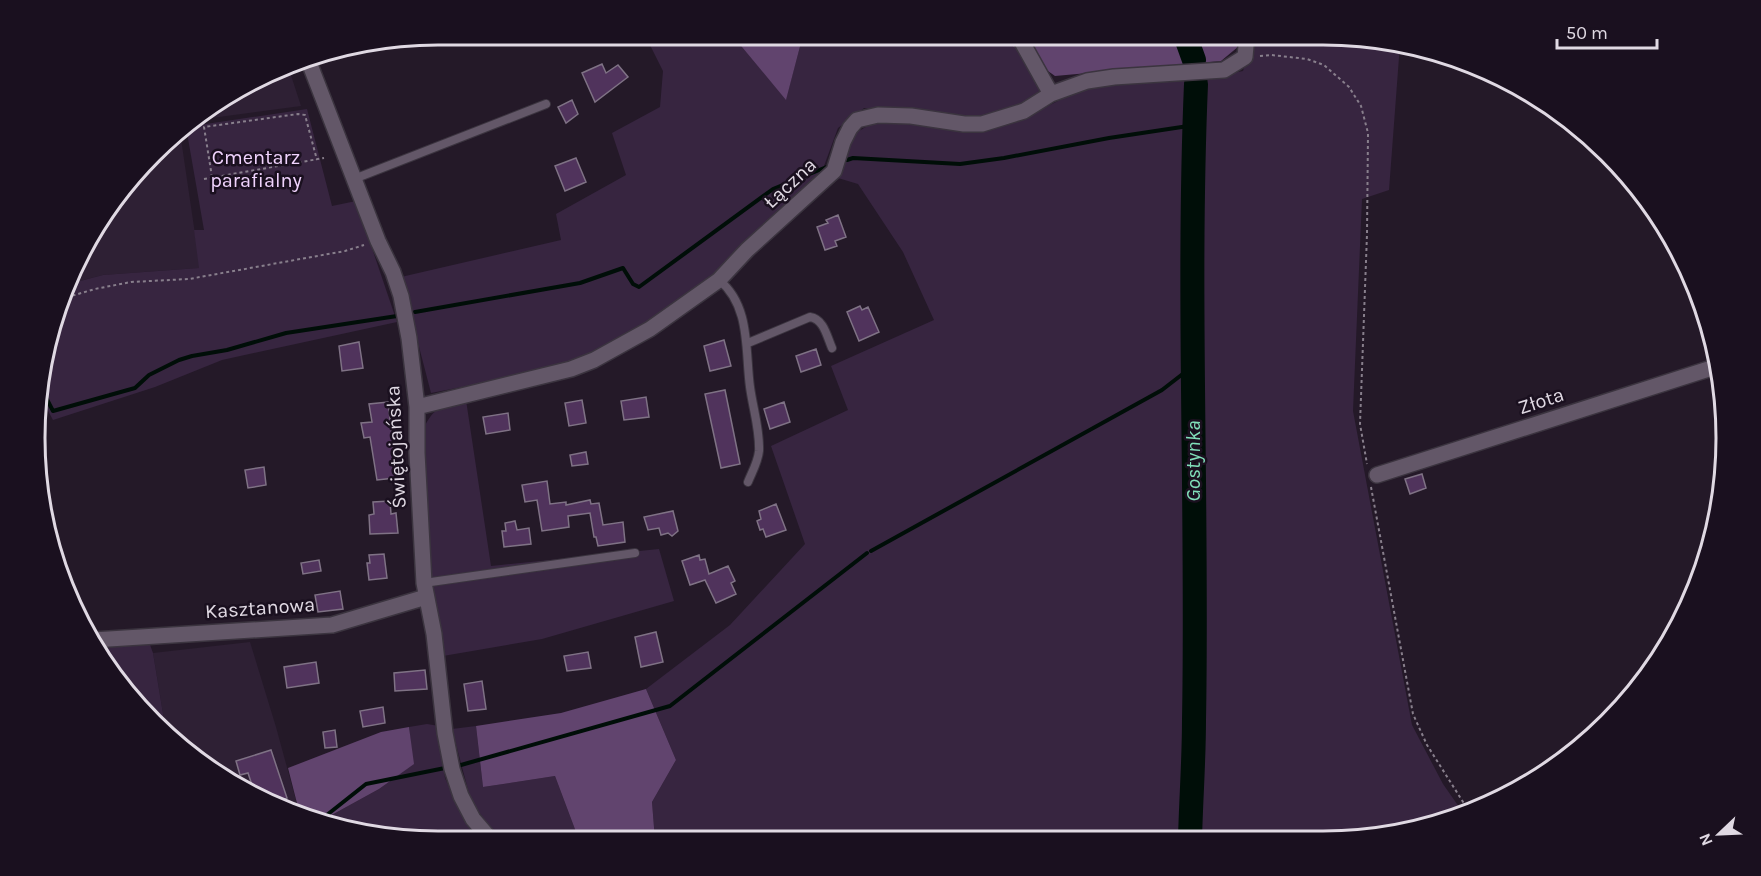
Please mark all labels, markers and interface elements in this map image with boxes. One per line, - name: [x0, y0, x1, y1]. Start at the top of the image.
- scale bar: [1557, 12, 1658, 50]
- text: 50 m: [1566, 22, 1608, 44]
- park label: Cmentarz parafialny: [210, 146, 302, 192]
- street label: Łączna: [759, 153, 821, 213]
- street label: Złota: [1515, 383, 1567, 419]
- street label: Świętojańska: [380, 385, 411, 509]
- water label: Gostynka: [1181, 420, 1205, 502]
- street label: Kasztanowa: [204, 593, 316, 623]
- north arrow: [1689, 804, 1749, 864]
- text: N: [1695, 831, 1717, 849]

